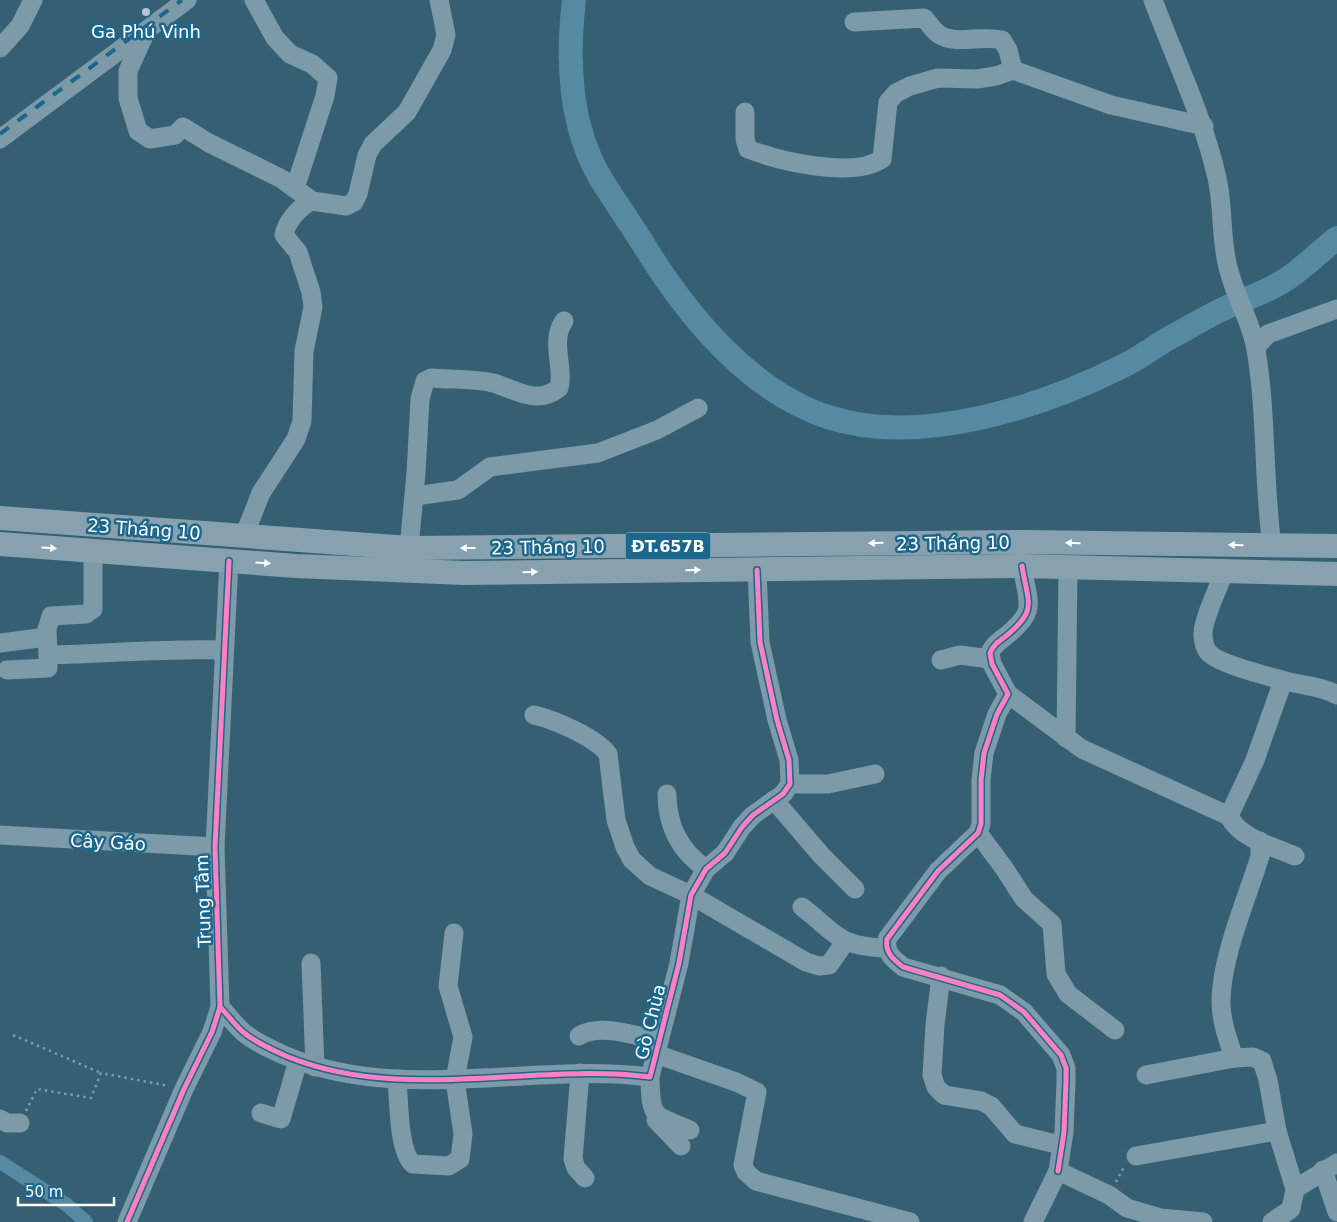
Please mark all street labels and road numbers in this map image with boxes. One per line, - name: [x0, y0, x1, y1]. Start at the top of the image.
- street label: 23 Tháng 10: [87, 515, 201, 543]
- road number: ĐT.657B: [626, 532, 710, 560]
- street label: 23 Tháng 10: [896, 532, 1010, 554]
- street label: 23 Tháng 10: [491, 536, 605, 558]
- street label: Cây Gáo: [70, 830, 146, 854]
- street label: Trung Tâm: [191, 854, 215, 949]
- street label: Gò Chùa: [630, 982, 670, 1062]

